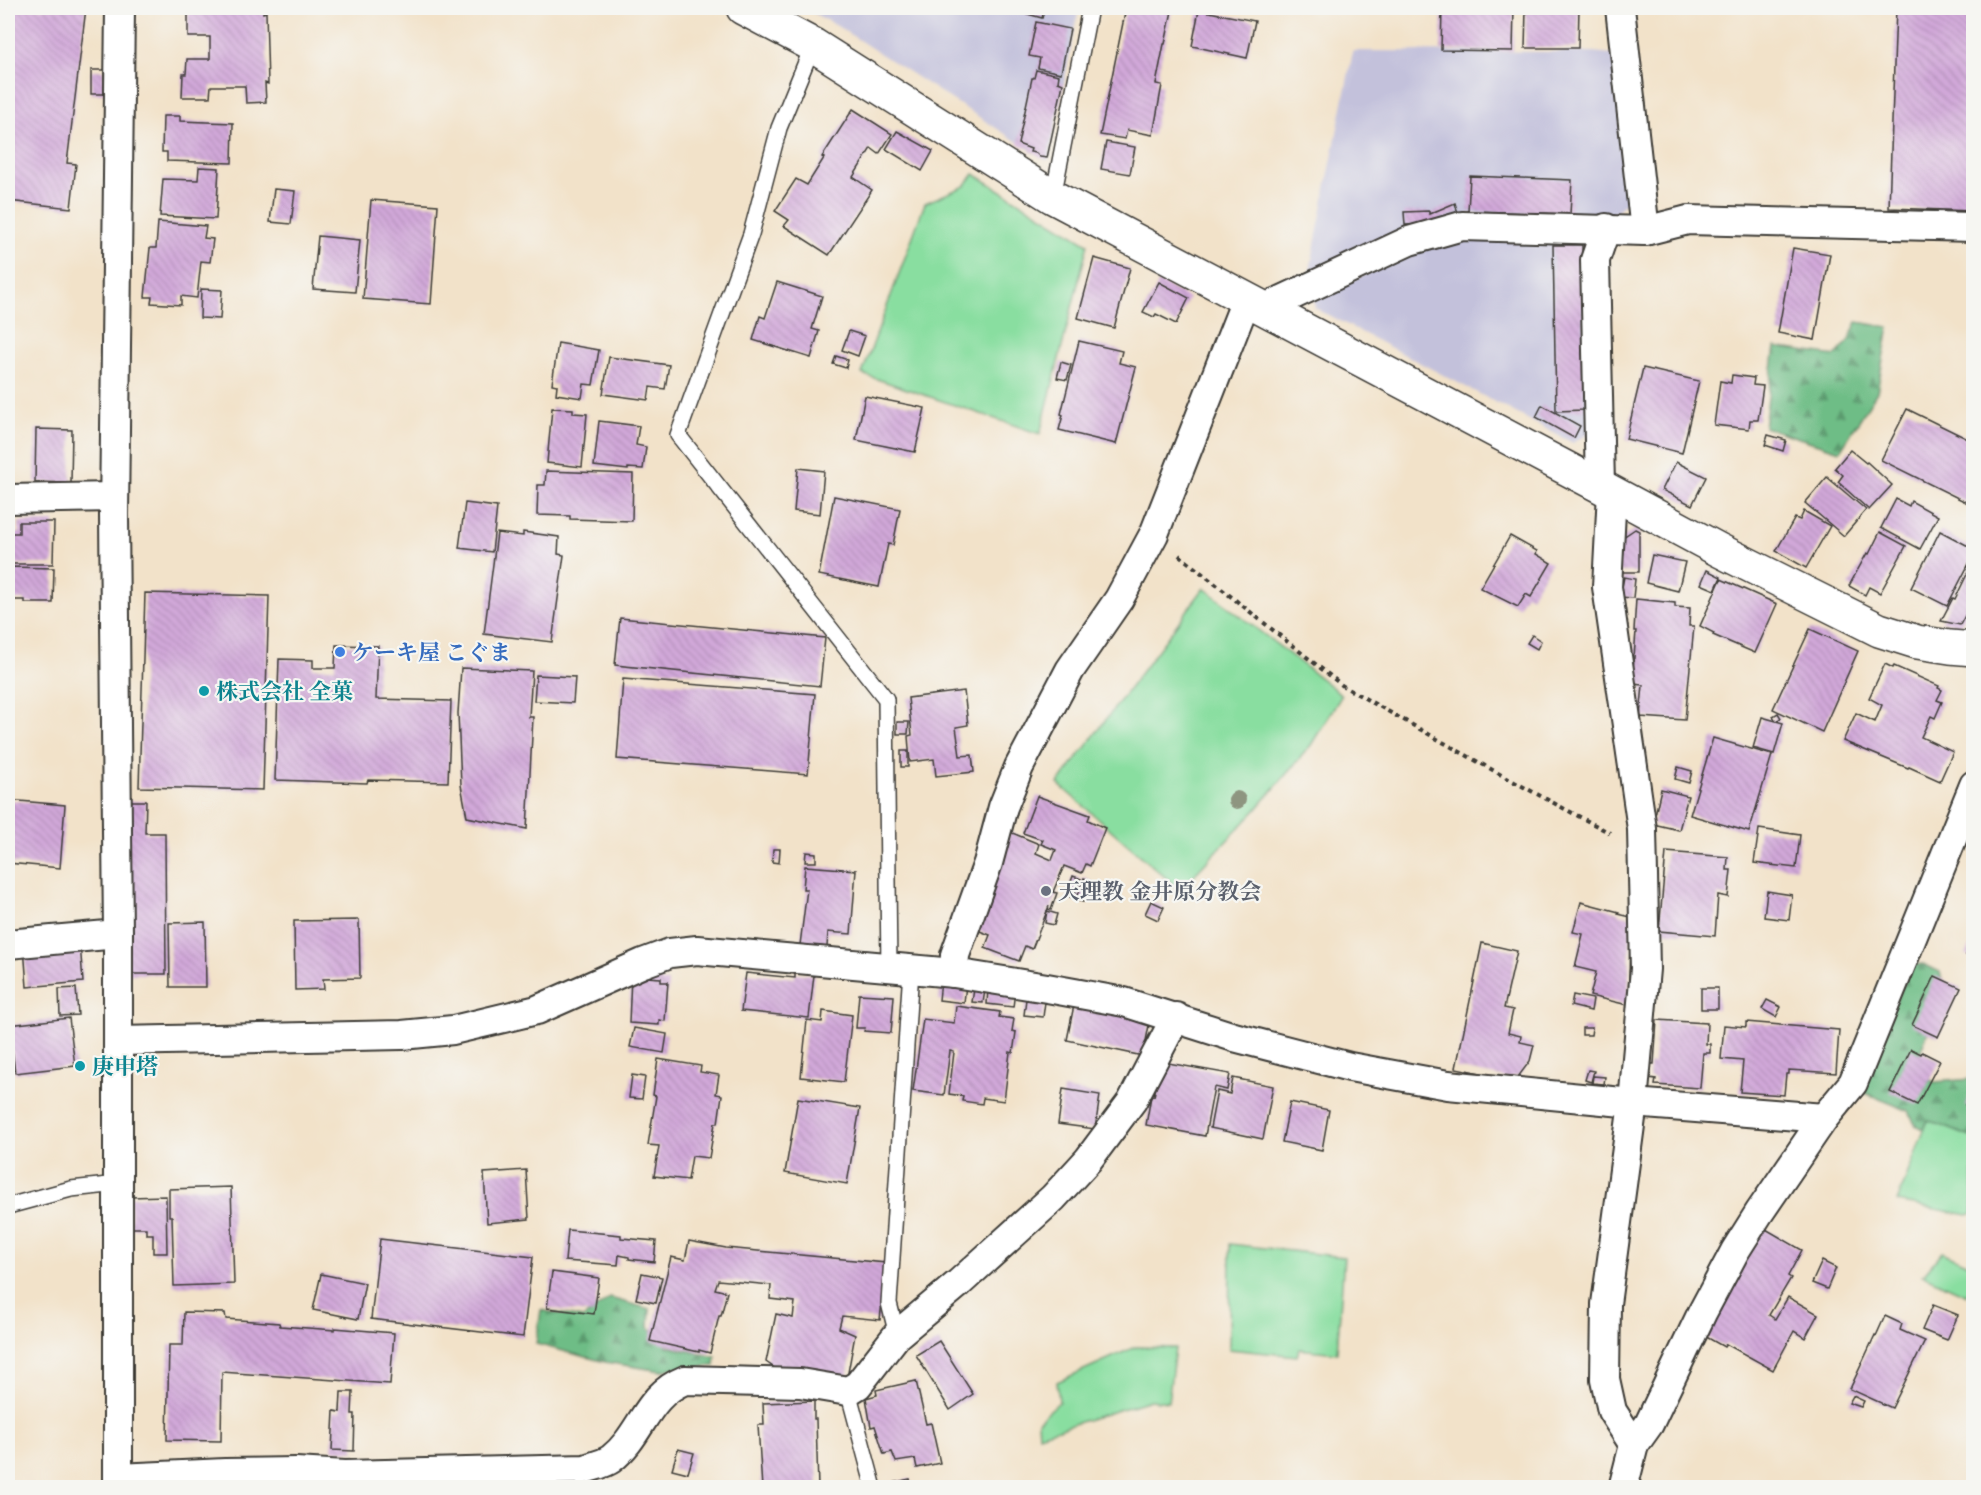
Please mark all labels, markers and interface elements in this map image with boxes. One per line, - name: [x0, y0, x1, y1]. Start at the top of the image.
- place label: ケーキ屋 こぐま: [352, 638, 511, 667]
- marker: ケーキ屋 こぐま: [333, 645, 347, 659]
- place label: 株式会社 全菓: [216, 677, 353, 706]
- marker: 株式会社 全菓: [197, 684, 211, 698]
- place label: 天理教 金井原分教会: [1058, 877, 1261, 906]
- marker: 天理教 金井原分教会: [1039, 884, 1053, 898]
- place label: 庚申塔: [92, 1052, 158, 1081]
- marker: 庚申塔: [73, 1059, 87, 1073]

